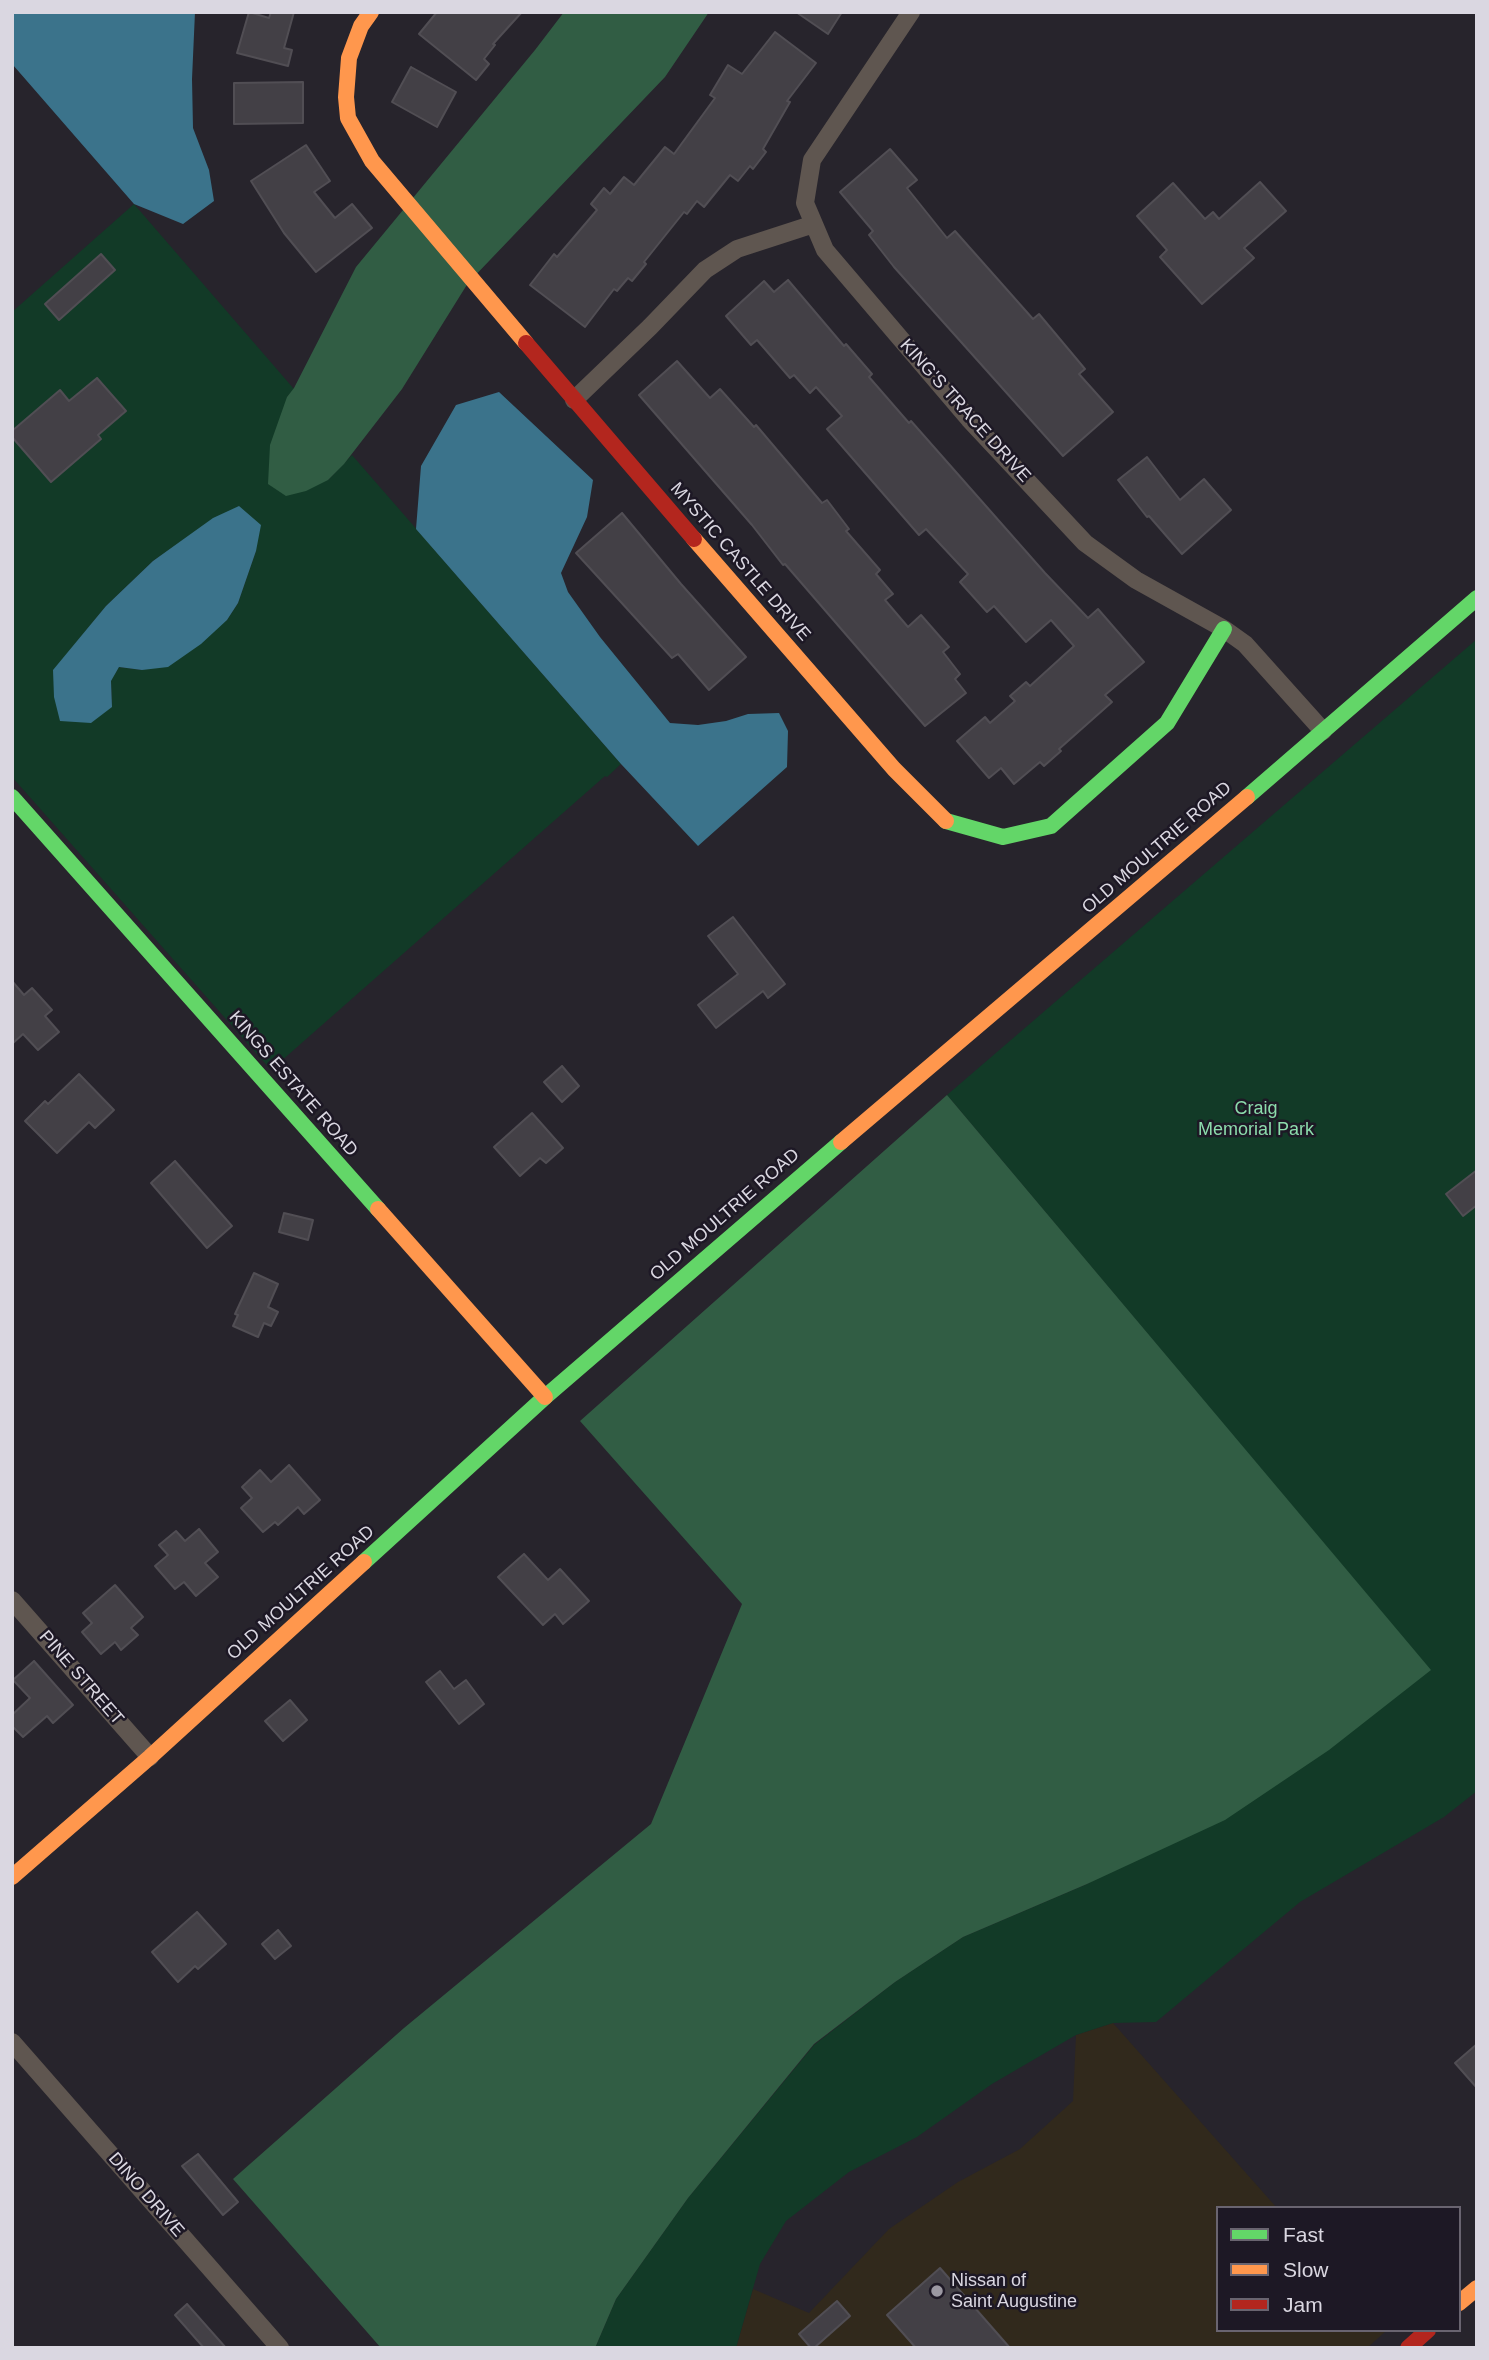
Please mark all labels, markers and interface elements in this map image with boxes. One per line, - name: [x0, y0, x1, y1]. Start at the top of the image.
- street label: KING'S TRACE DRIVE: [895, 335, 1035, 487]
- street label: MYSTIC CASTLE DRIVE: [665, 478, 815, 646]
- street label: OLD MOULTRIE ROAD: [1078, 777, 1236, 919]
- street label: KINGS ESTATE ROAD: [224, 1007, 362, 1161]
- park label: Craig Memorial Park: [1198, 1098, 1314, 1140]
- street label: OLD MOULTRIE ROAD: [646, 1144, 804, 1286]
- street label: OLD MOULTRIE ROAD: [223, 1521, 379, 1665]
- street label: PINE STREET: [34, 1626, 128, 1730]
- street label: DINO DRIVE: [103, 2148, 189, 2242]
- legend: [1216, 2206, 1461, 2332]
- text: Fast: [1283, 2223, 1324, 2246]
- text: Slow: [1283, 2258, 1329, 2281]
- place label: Nissan of Saint Augustine: [951, 2270, 1077, 2312]
- marker: Nissan of Saint Augustine: [929, 2283, 945, 2299]
- text: Jam: [1283, 2293, 1323, 2316]

